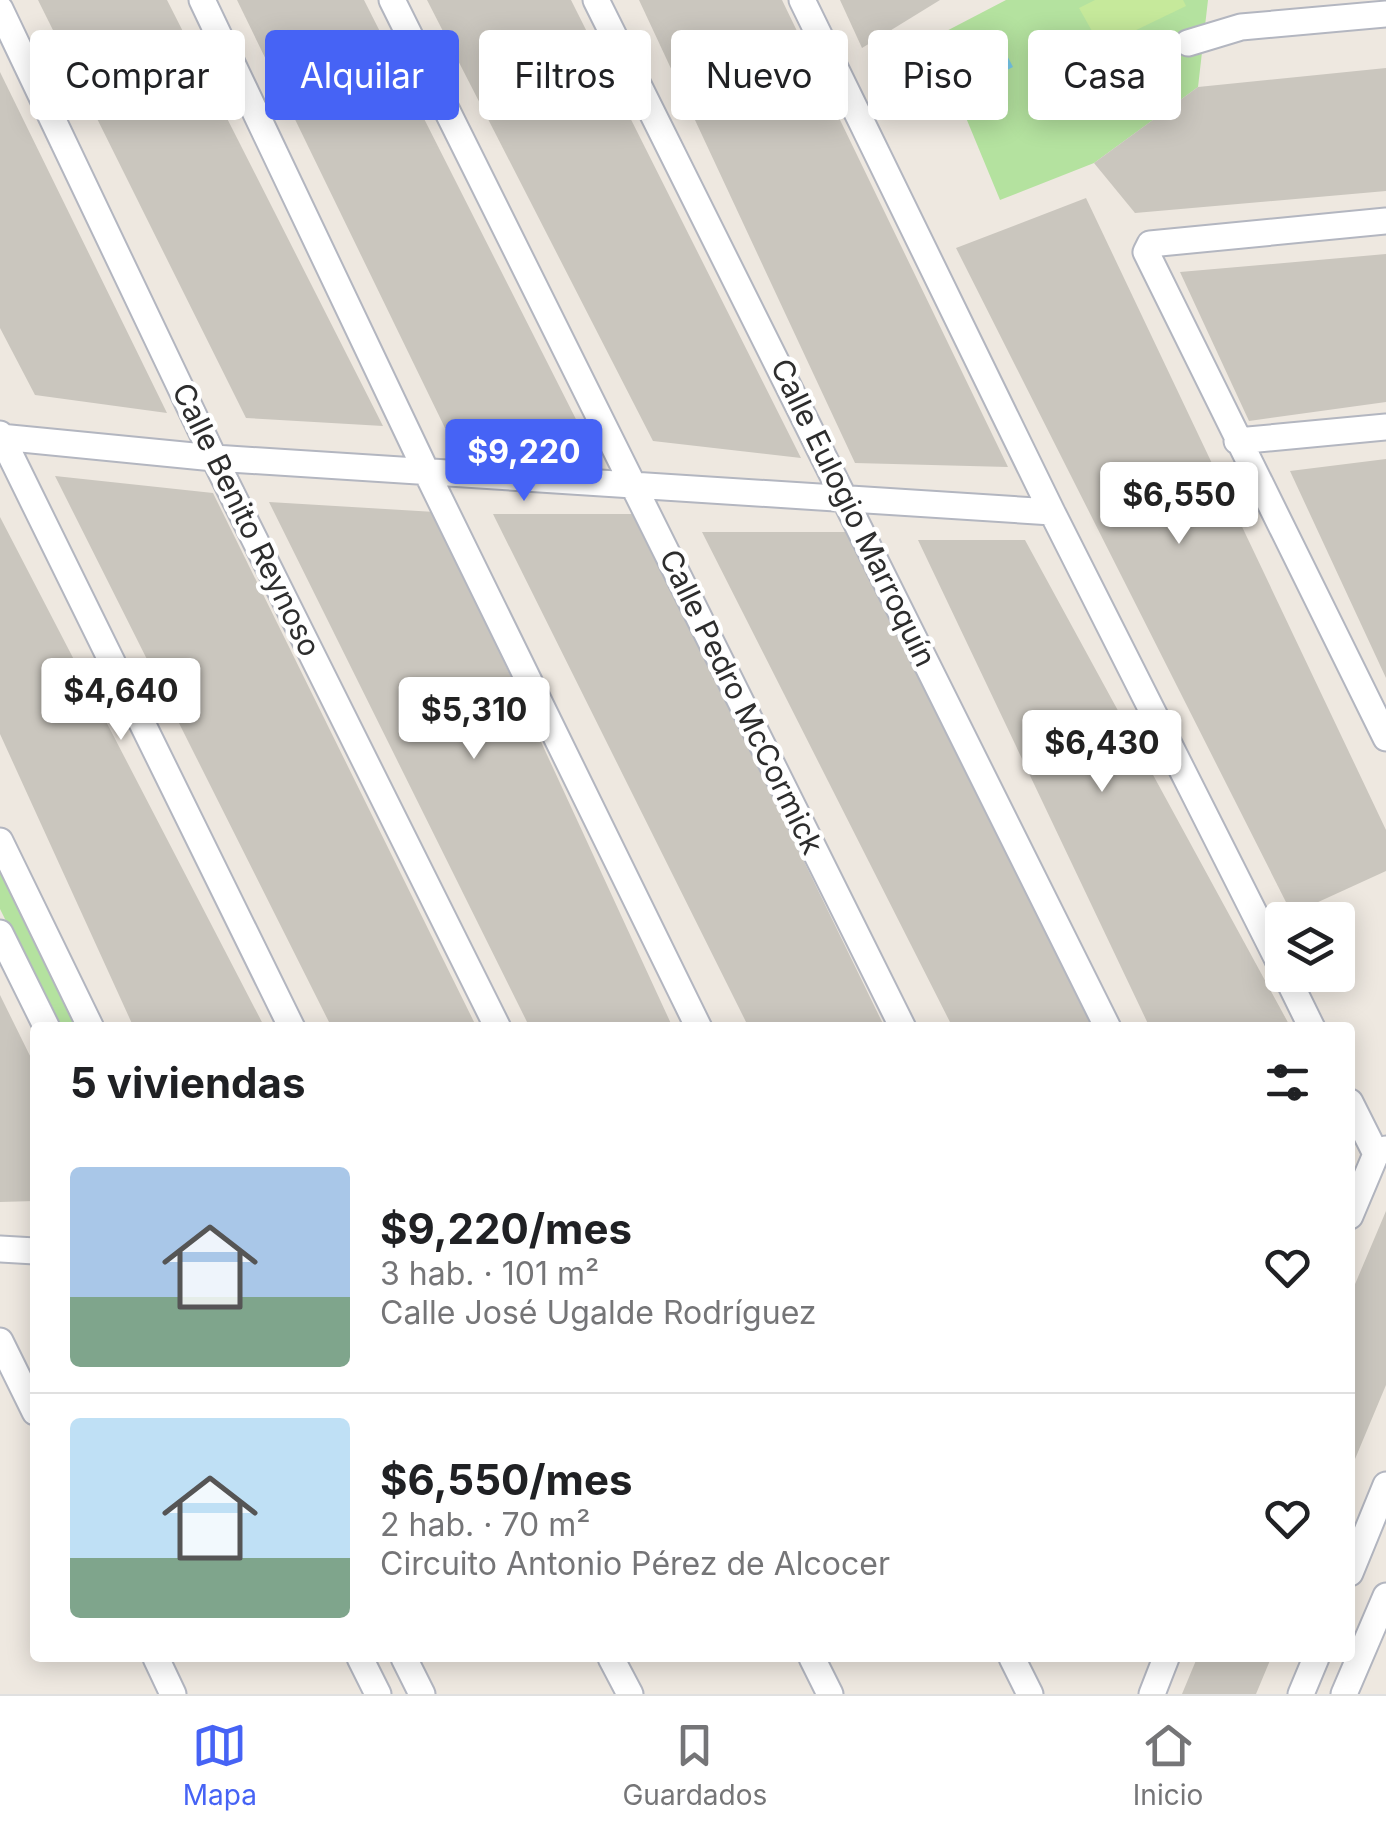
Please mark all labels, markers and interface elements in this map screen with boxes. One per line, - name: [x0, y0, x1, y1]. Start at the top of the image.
- chip: Comprar: [30, 30, 245, 120]
- chip: Alquilar: [265, 30, 459, 120]
- chip: Filtros: [479, 30, 651, 120]
- chip: Nuevo: [671, 30, 848, 120]
- chip: Piso: [868, 30, 1008, 120]
- chip: Casa: [1028, 30, 1181, 120]
- street label: Calle Eulogio Marroquín: [764, 353, 944, 672]
- street label: Calle Benito Reynoso: [165, 377, 329, 662]
- pin: $9,220: [443, 419, 605, 504]
- text: $9,220: [467, 432, 581, 471]
- pin: $6,550: [1098, 462, 1260, 547]
- text: $6,550: [1122, 475, 1236, 514]
- street label: Calle Pedro McCormick: [652, 543, 832, 860]
- pin: $4,640: [40, 658, 202, 743]
- text: $4,640: [63, 671, 179, 710]
- pin: $5,310: [393, 677, 555, 762]
- text: $5,310: [421, 690, 527, 729]
- pin: $6,430: [1021, 710, 1183, 795]
- text: $6,430: [1044, 723, 1160, 762]
- map controls: [1265, 902, 1355, 992]
- button: layers: [1265, 902, 1355, 992]
- icon: filters: [1260, 1055, 1315, 1110]
- text: 5 viviendas: [70, 1057, 305, 1108]
- text: $9,220/mes: [380, 1203, 632, 1254]
- icon: home: [150, 1207, 270, 1327]
- icon: heart: [1260, 1240, 1315, 1295]
- text: 3 hab. · 101 m²: [380, 1254, 599, 1293]
- text: Calle José Ugalde Rodríguez: [380, 1293, 817, 1332]
- text: $6,550/mes: [380, 1454, 632, 1505]
- icon: home: [150, 1458, 270, 1578]
- icon: heart: [1260, 1491, 1315, 1546]
- text: 2 hab. · 70 m²: [380, 1505, 590, 1544]
- text: Circuito Antonio Pérez de Alcocer: [380, 1544, 890, 1583]
- tab: Mapa: [183, 1718, 257, 1812]
- tab: Guardados: [622, 1718, 767, 1812]
- tab: Inicio: [1133, 1718, 1203, 1812]

